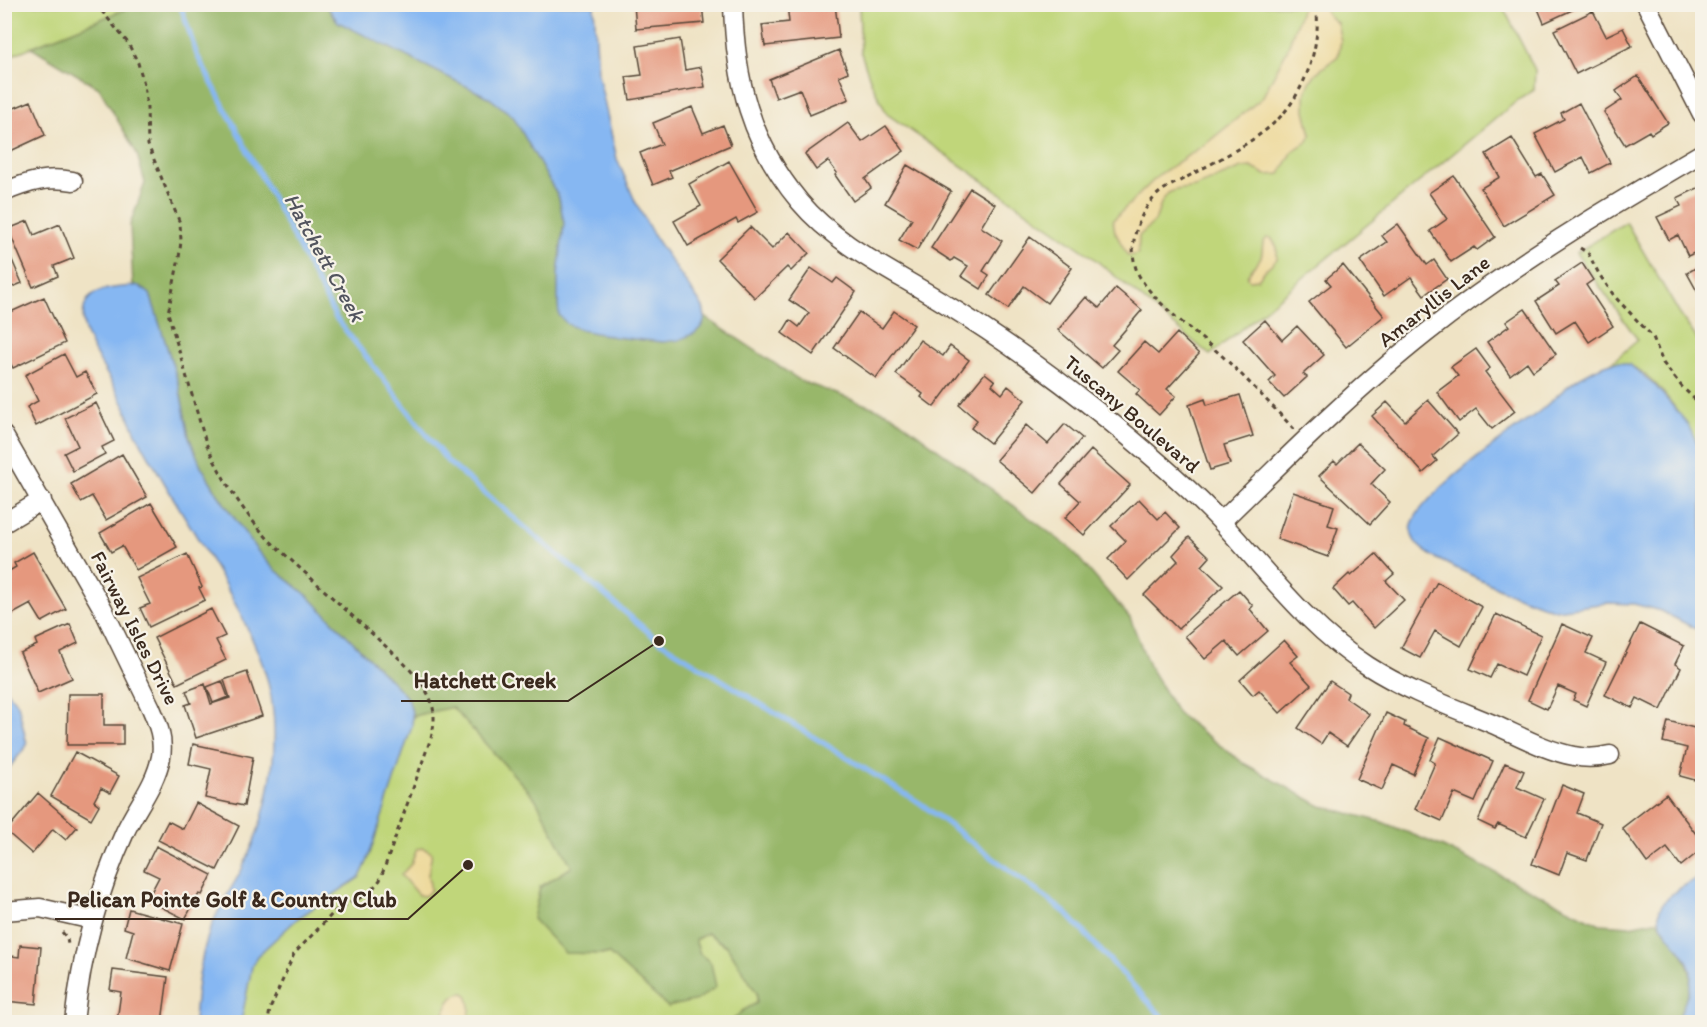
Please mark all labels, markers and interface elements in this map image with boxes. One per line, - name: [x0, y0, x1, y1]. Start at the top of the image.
- water label: Hatchett Creek: [278, 188, 372, 328]
- street label: Amaryllis Lane: [1373, 249, 1494, 352]
- street label: Tuscany Boulevard: [1059, 350, 1205, 478]
- street label: Fairway Isles Drive: [86, 547, 185, 709]
- callout: Hatchett Creek: [401, 661, 568, 701]
- text: Hatchett Creek: [414, 667, 557, 694]
- callout: Pelican Pointe Golf & Country Club: [55, 879, 408, 919]
- text: Pelican Pointe Golf & Country Club: [67, 886, 397, 913]

